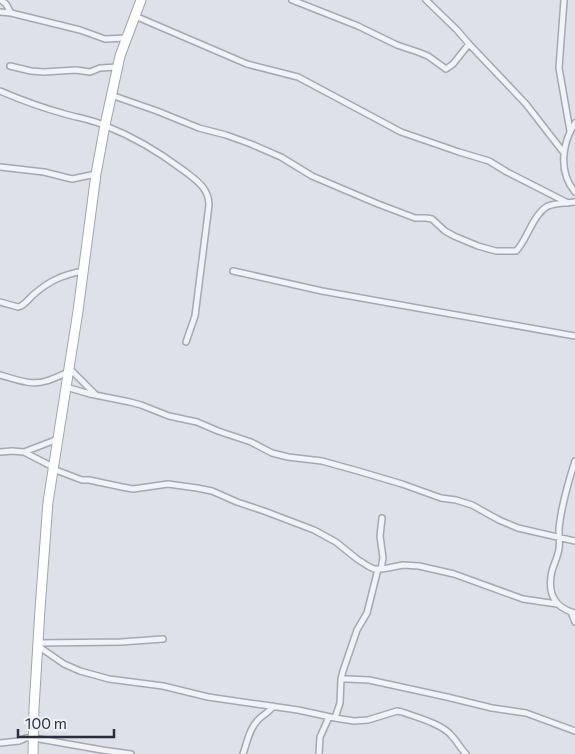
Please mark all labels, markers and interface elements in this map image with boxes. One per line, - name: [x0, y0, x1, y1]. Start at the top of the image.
- scale bar: [18, 706, 114, 738]
- text: 100 m: [25, 714, 67, 732]

